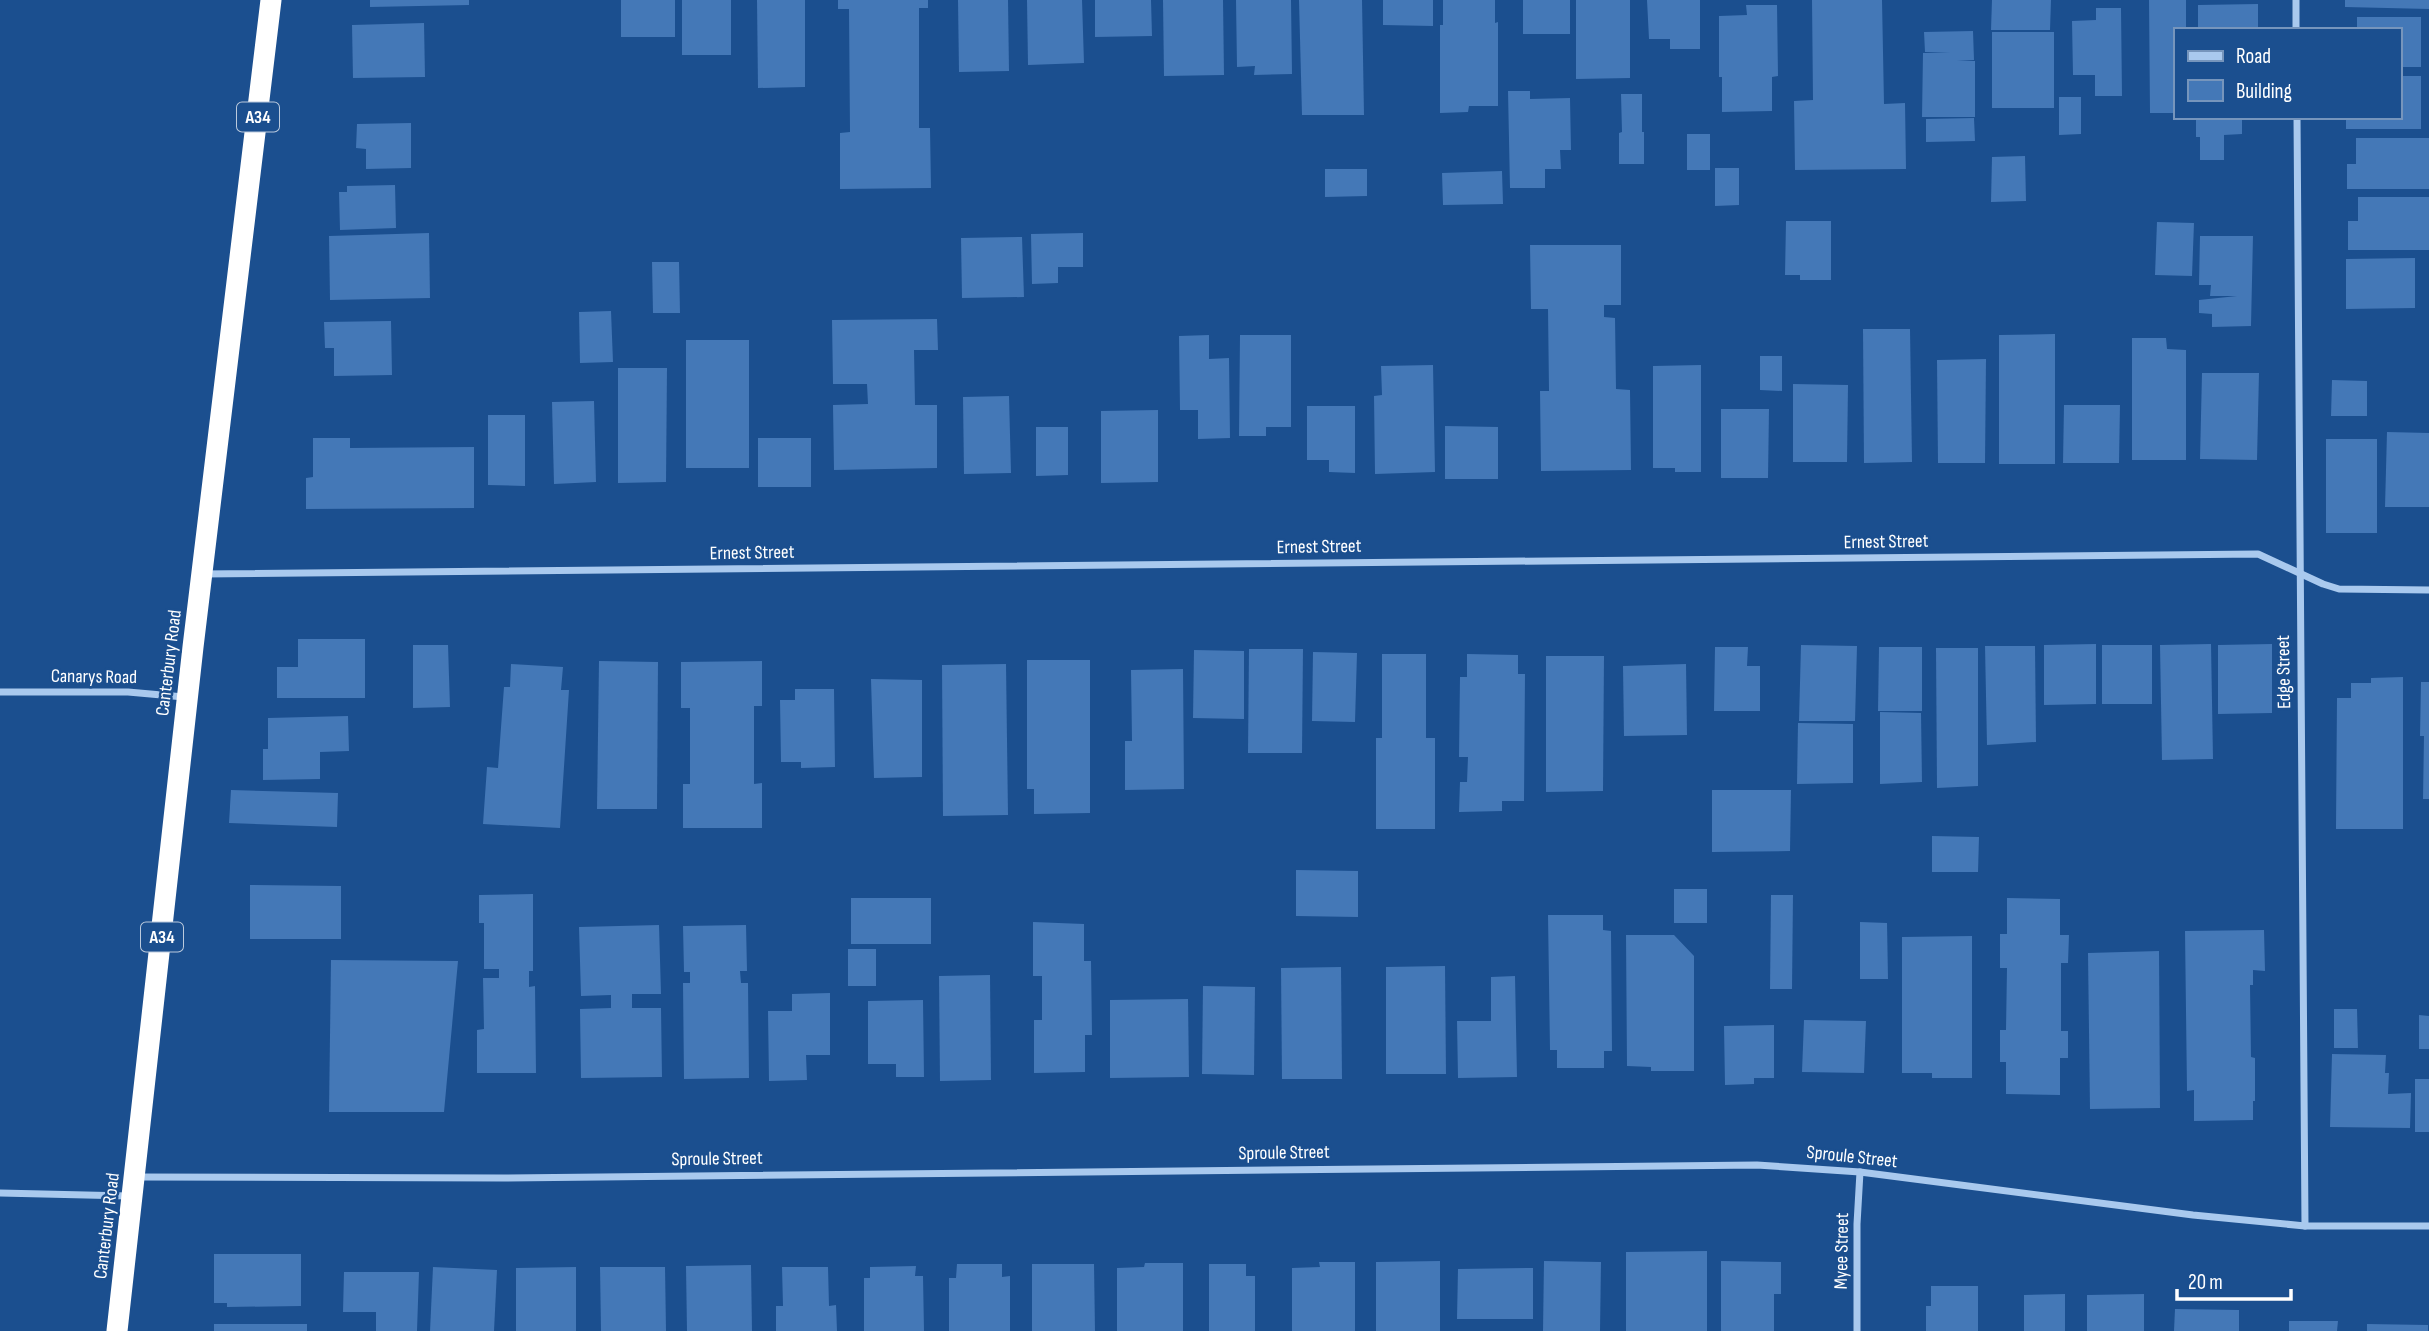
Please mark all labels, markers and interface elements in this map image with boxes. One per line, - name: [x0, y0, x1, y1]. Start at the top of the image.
- legend: [2174, 28, 2401, 119]
- text: Road: [2236, 44, 2271, 69]
- text: Building: [2236, 79, 2292, 104]
- road number: A34: [237, 103, 279, 132]
- street label: Ernest Street: [1843, 530, 1929, 554]
- street label: Ernest Street: [1276, 535, 1362, 559]
- street label: Ernest Street: [709, 541, 795, 565]
- street label: Canterbury Road: [151, 609, 187, 717]
- street label: Edge Street: [2272, 635, 2296, 709]
- street label: Canarys Road: [51, 665, 137, 689]
- road number: A34: [141, 922, 183, 952]
- street label: Sproule Street: [1238, 1141, 1330, 1165]
- street label: Sproule Street: [1805, 1141, 1899, 1173]
- street label: Sproule Street: [671, 1147, 763, 1171]
- street label: Canterbury Road: [89, 1172, 125, 1280]
- street label: Myee Street: [1830, 1212, 1854, 1290]
- scale bar: [2177, 1258, 2291, 1302]
- text: 20 m: [2188, 1270, 2223, 1295]

